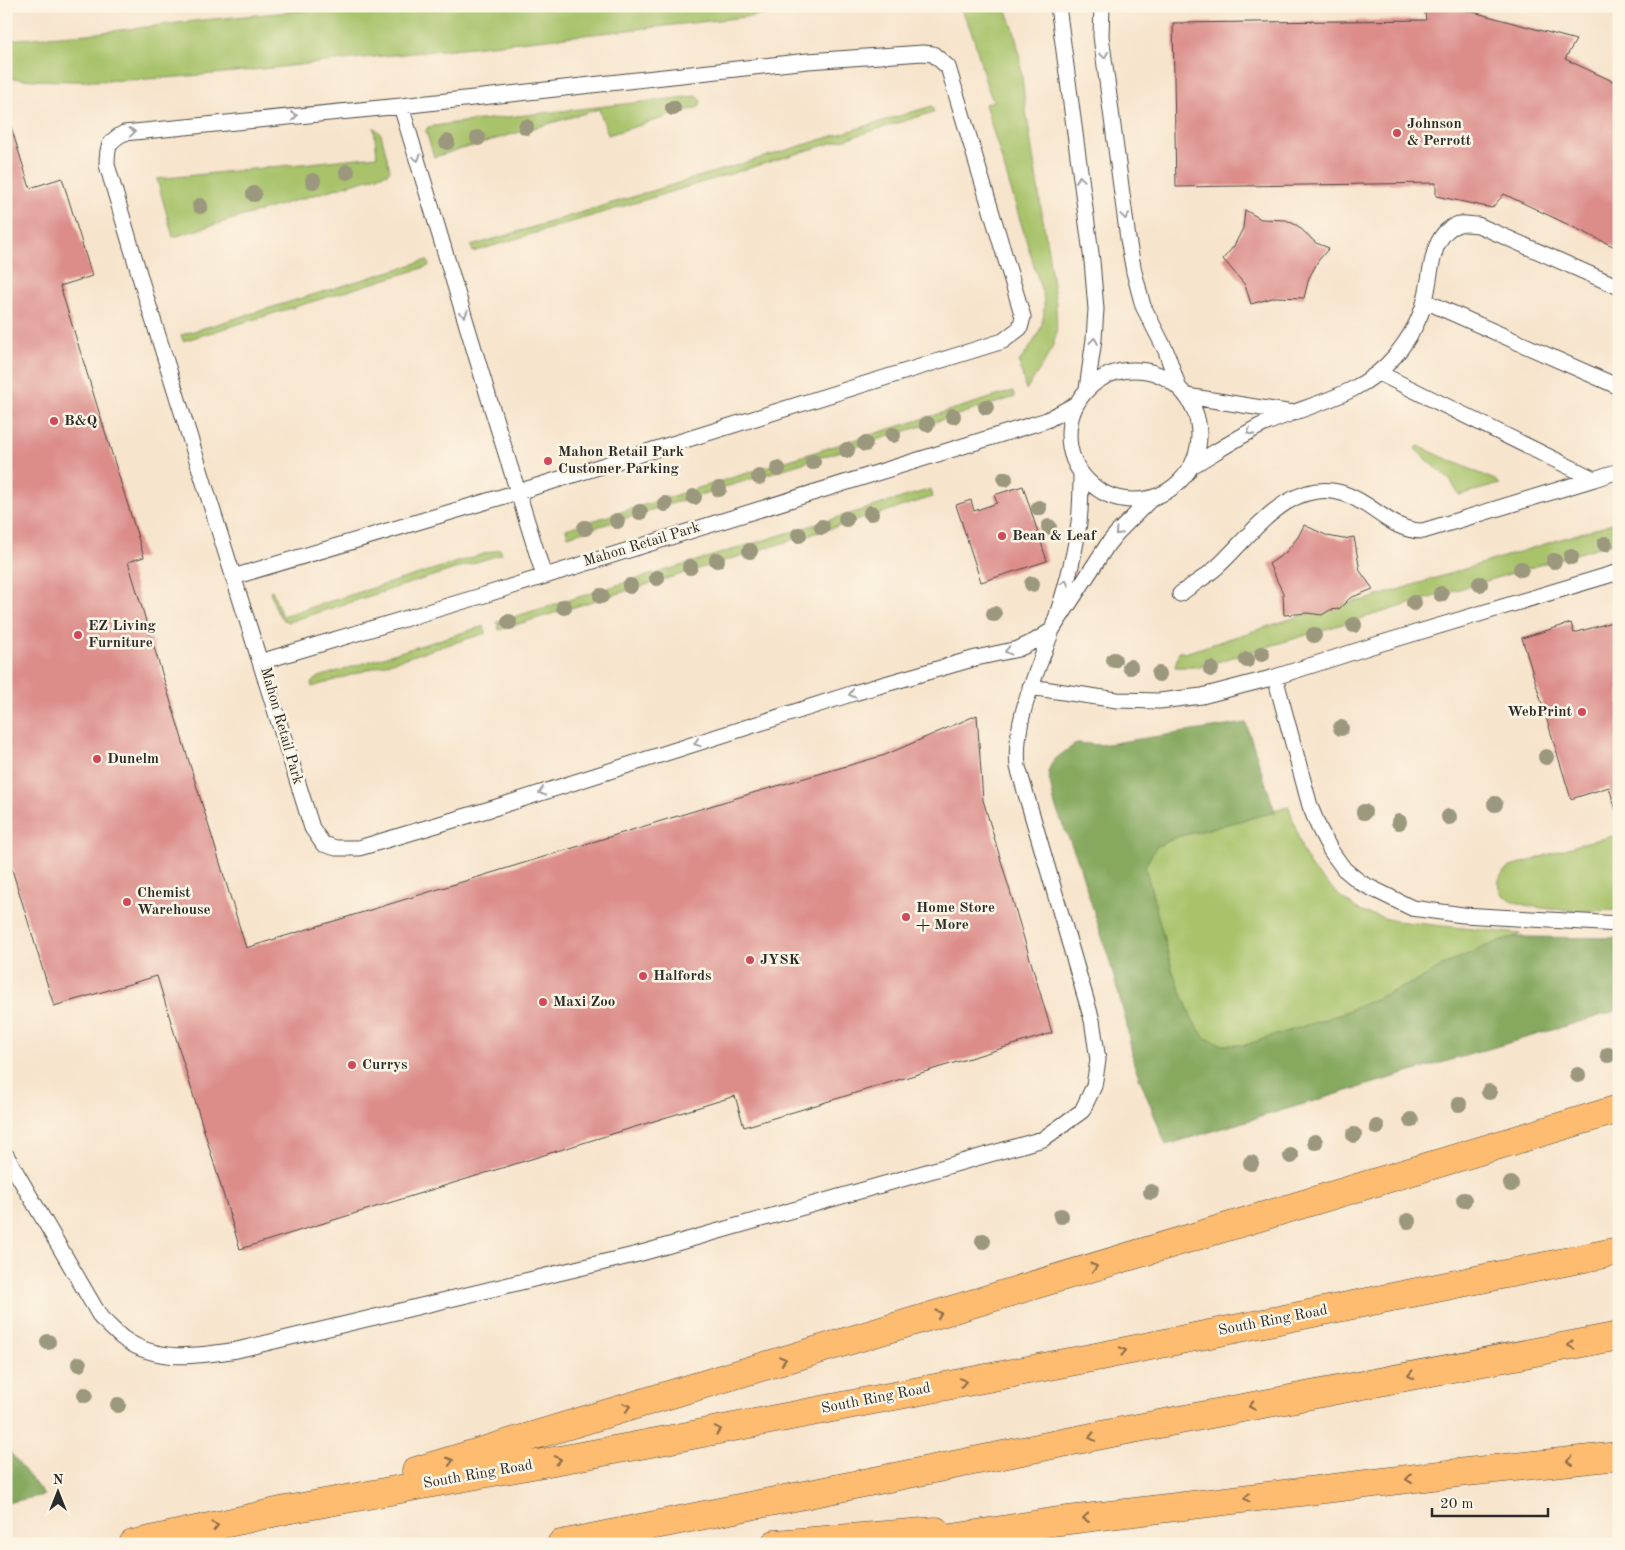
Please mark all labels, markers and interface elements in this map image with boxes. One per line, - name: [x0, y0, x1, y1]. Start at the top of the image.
- one-way arrow: [1098, 51, 1109, 59]
- one-way arrow: [290, 111, 298, 122]
- place label: Johnson & Perrott: [1407, 117, 1472, 149]
- one-way arrow: [129, 127, 137, 138]
- marker: Johnson & Perrott: [1391, 127, 1403, 139]
- one-way arrow: [412, 154, 422, 162]
- one-way arrow: [1075, 175, 1086, 183]
- one-way arrow: [1119, 212, 1130, 220]
- one-way arrow: [458, 310, 468, 318]
- one-way arrow: [1088, 336, 1099, 344]
- place label: B&Q: [64, 414, 97, 429]
- marker: B&Q: [48, 415, 60, 427]
- one-way arrow: [1246, 426, 1255, 436]
- place label: Mahon Retail Park Customer Parking: [558, 445, 685, 477]
- marker: Mahon Retail Park Customer Parking: [542, 455, 554, 467]
- street label: Mahon Retail Park: [582, 520, 702, 570]
- one-way arrow: [1115, 527, 1124, 536]
- place label: Bean & Leaf: [1012, 529, 1098, 544]
- marker: Bean & Leaf: [996, 530, 1008, 542]
- one-way arrow: [1060, 579, 1070, 588]
- place label: EZ Living Furniture: [88, 619, 157, 651]
- marker: EZ Living Furniture: [72, 629, 84, 641]
- one-way arrow: [1004, 645, 1013, 656]
- street label: Mahon Retail Park: [257, 666, 305, 787]
- one-way arrow: [848, 688, 856, 698]
- place label: WebPrint: [1507, 705, 1573, 720]
- marker: WebPrint: [1576, 706, 1588, 718]
- one-way arrow: [693, 737, 701, 747]
- place label: Dunelm: [107, 752, 159, 767]
- marker: Dunelm: [91, 753, 103, 765]
- one-way arrow: [538, 787, 547, 797]
- place label: Chemist Warehouse: [137, 886, 211, 918]
- marker: Chemist Warehouse: [121, 896, 133, 908]
- place label: Home Store + More: [916, 901, 995, 933]
- marker: Home Store + More: [900, 911, 912, 923]
- place label: JYSK: [760, 953, 800, 968]
- marker: JYSK: [744, 954, 756, 966]
- place label: Halfords: [653, 969, 711, 984]
- marker: Halfords: [637, 970, 649, 982]
- place label: Maxi Zoo: [553, 995, 615, 1010]
- marker: Maxi Zoo: [537, 996, 549, 1008]
- place label: Currys: [362, 1058, 407, 1073]
- marker: Currys: [346, 1059, 358, 1071]
- one-way arrow: [1090, 1262, 1098, 1272]
- street label: South Ring Road: [1217, 1303, 1329, 1339]
- one-way arrow: [934, 1309, 942, 1319]
- one-way arrow: [1566, 1339, 1575, 1349]
- one-way arrow: [1118, 1346, 1127, 1357]
- one-way arrow: [778, 1356, 787, 1366]
- one-way arrow: [1407, 1370, 1416, 1380]
- one-way arrow: [959, 1378, 968, 1388]
- street label: South Ring Road: [820, 1381, 932, 1417]
- one-way arrow: [1247, 1400, 1256, 1410]
- one-way arrow: [623, 1403, 631, 1413]
- one-way arrow: [713, 1425, 722, 1436]
- one-way arrow: [1088, 1431, 1097, 1441]
- one-way arrow: [1566, 1455, 1574, 1466]
- one-way arrow: [446, 1456, 454, 1466]
- one-way arrow: [554, 1456, 562, 1466]
- street label: South Ring Road: [422, 1458, 534, 1492]
- north arrow: [32, 1468, 82, 1518]
- text: N: [53, 1473, 64, 1487]
- one-way arrow: [1404, 1473, 1412, 1484]
- scale bar: [1432, 1485, 1549, 1517]
- one-way arrow: [1243, 1492, 1251, 1503]
- text: 20 m: [1440, 1497, 1474, 1512]
- one-way arrow: [1082, 1512, 1090, 1523]
- one-way arrow: [210, 1521, 219, 1532]

